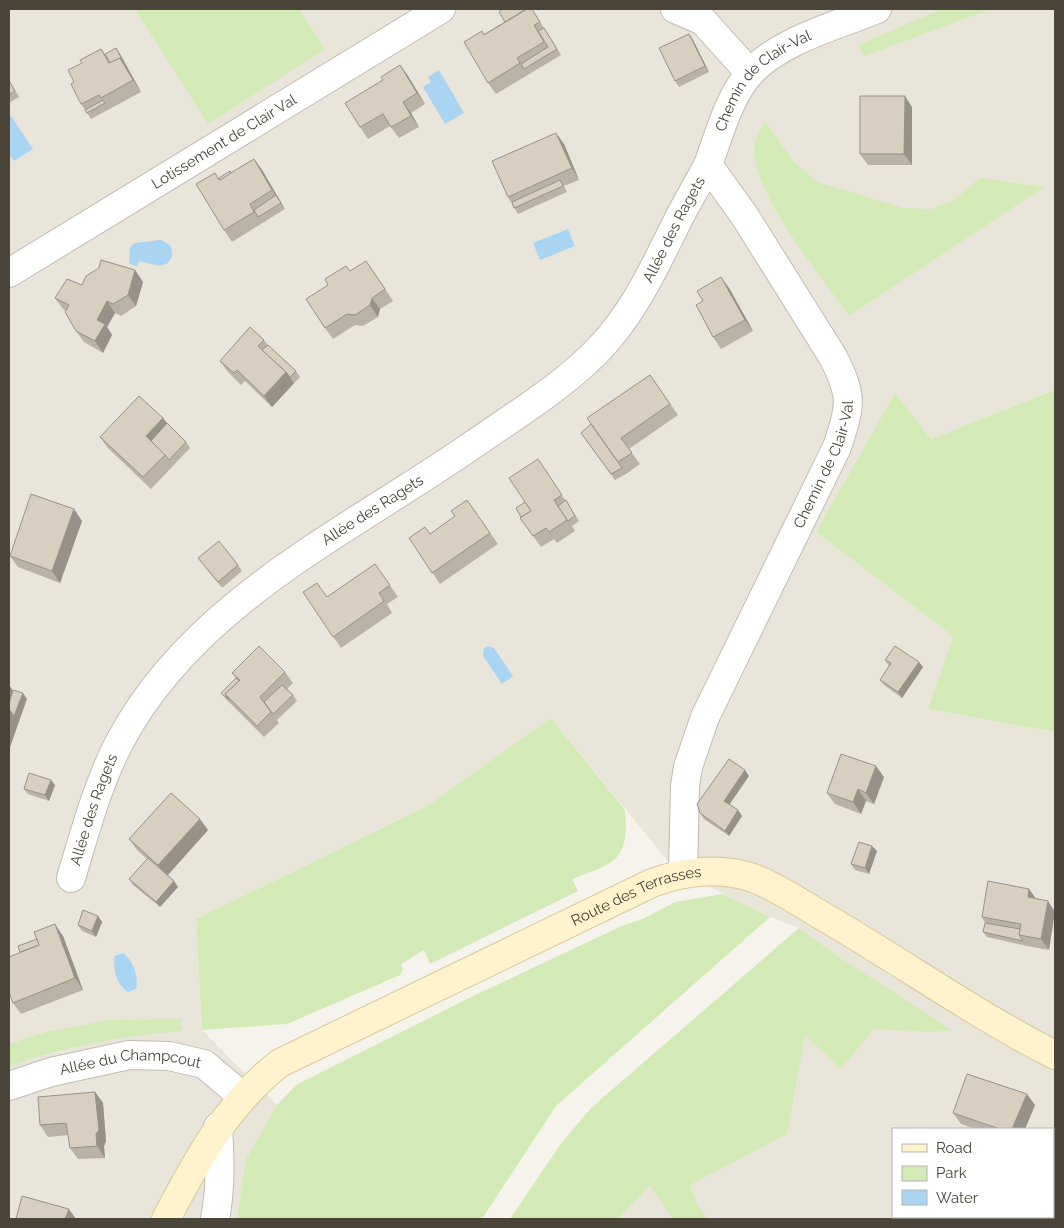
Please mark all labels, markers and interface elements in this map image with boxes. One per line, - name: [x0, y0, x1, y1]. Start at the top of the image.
- street label: Chemin de Clair-Val: [711, 26, 815, 134]
- street label: Lotissement de Clair Val: [148, 90, 301, 193]
- street label: Allée des Ragets: [639, 173, 709, 286]
- street label: Chemin de Clair-Val: [790, 399, 857, 531]
- street label: Allée des Ragets: [318, 471, 427, 549]
- street label: Allée des Ragets: [66, 751, 122, 868]
- street label: Route des Terrasses: [568, 863, 702, 930]
- street label: Allée du Champcout: [58, 1046, 203, 1079]
- legend: [892, 1128, 1054, 1218]
- text: Road: [936, 1139, 972, 1157]
- text: Park: [936, 1164, 967, 1182]
- text: Water: [936, 1189, 979, 1207]

